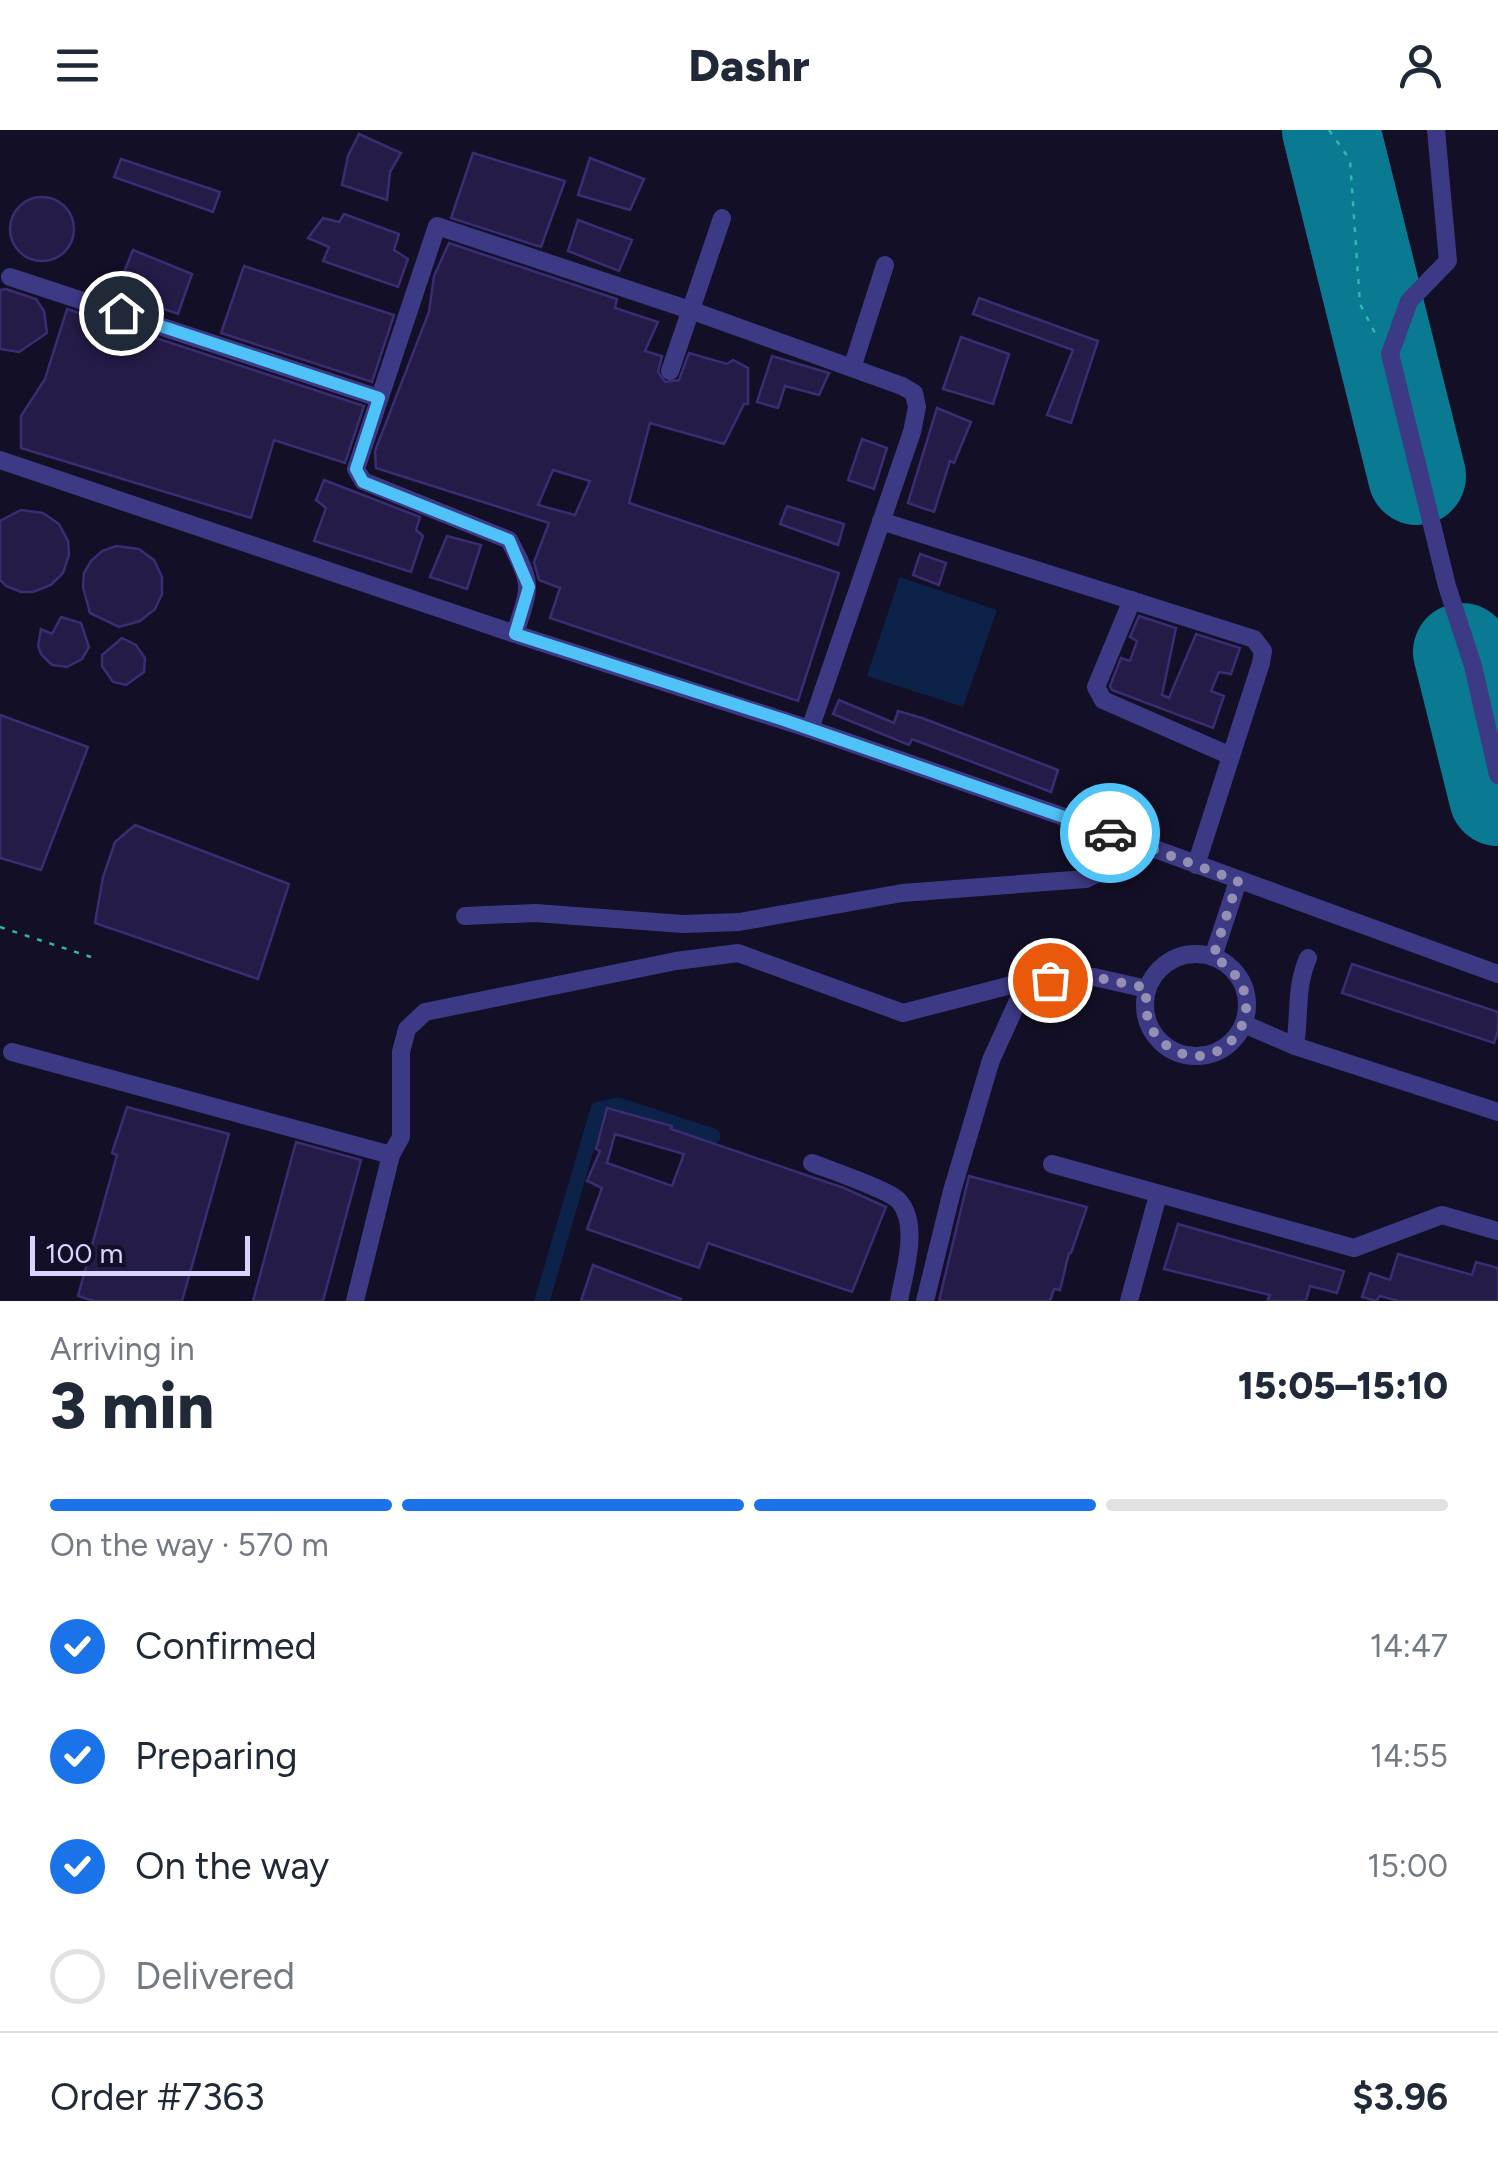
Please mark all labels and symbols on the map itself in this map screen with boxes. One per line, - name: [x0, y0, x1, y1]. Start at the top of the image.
- pin: [79, 271, 164, 356]
- courier: [1060, 783, 1160, 883]
- pin: [1008, 938, 1093, 1023]
- scale bar: [30, 1231, 250, 1276]

